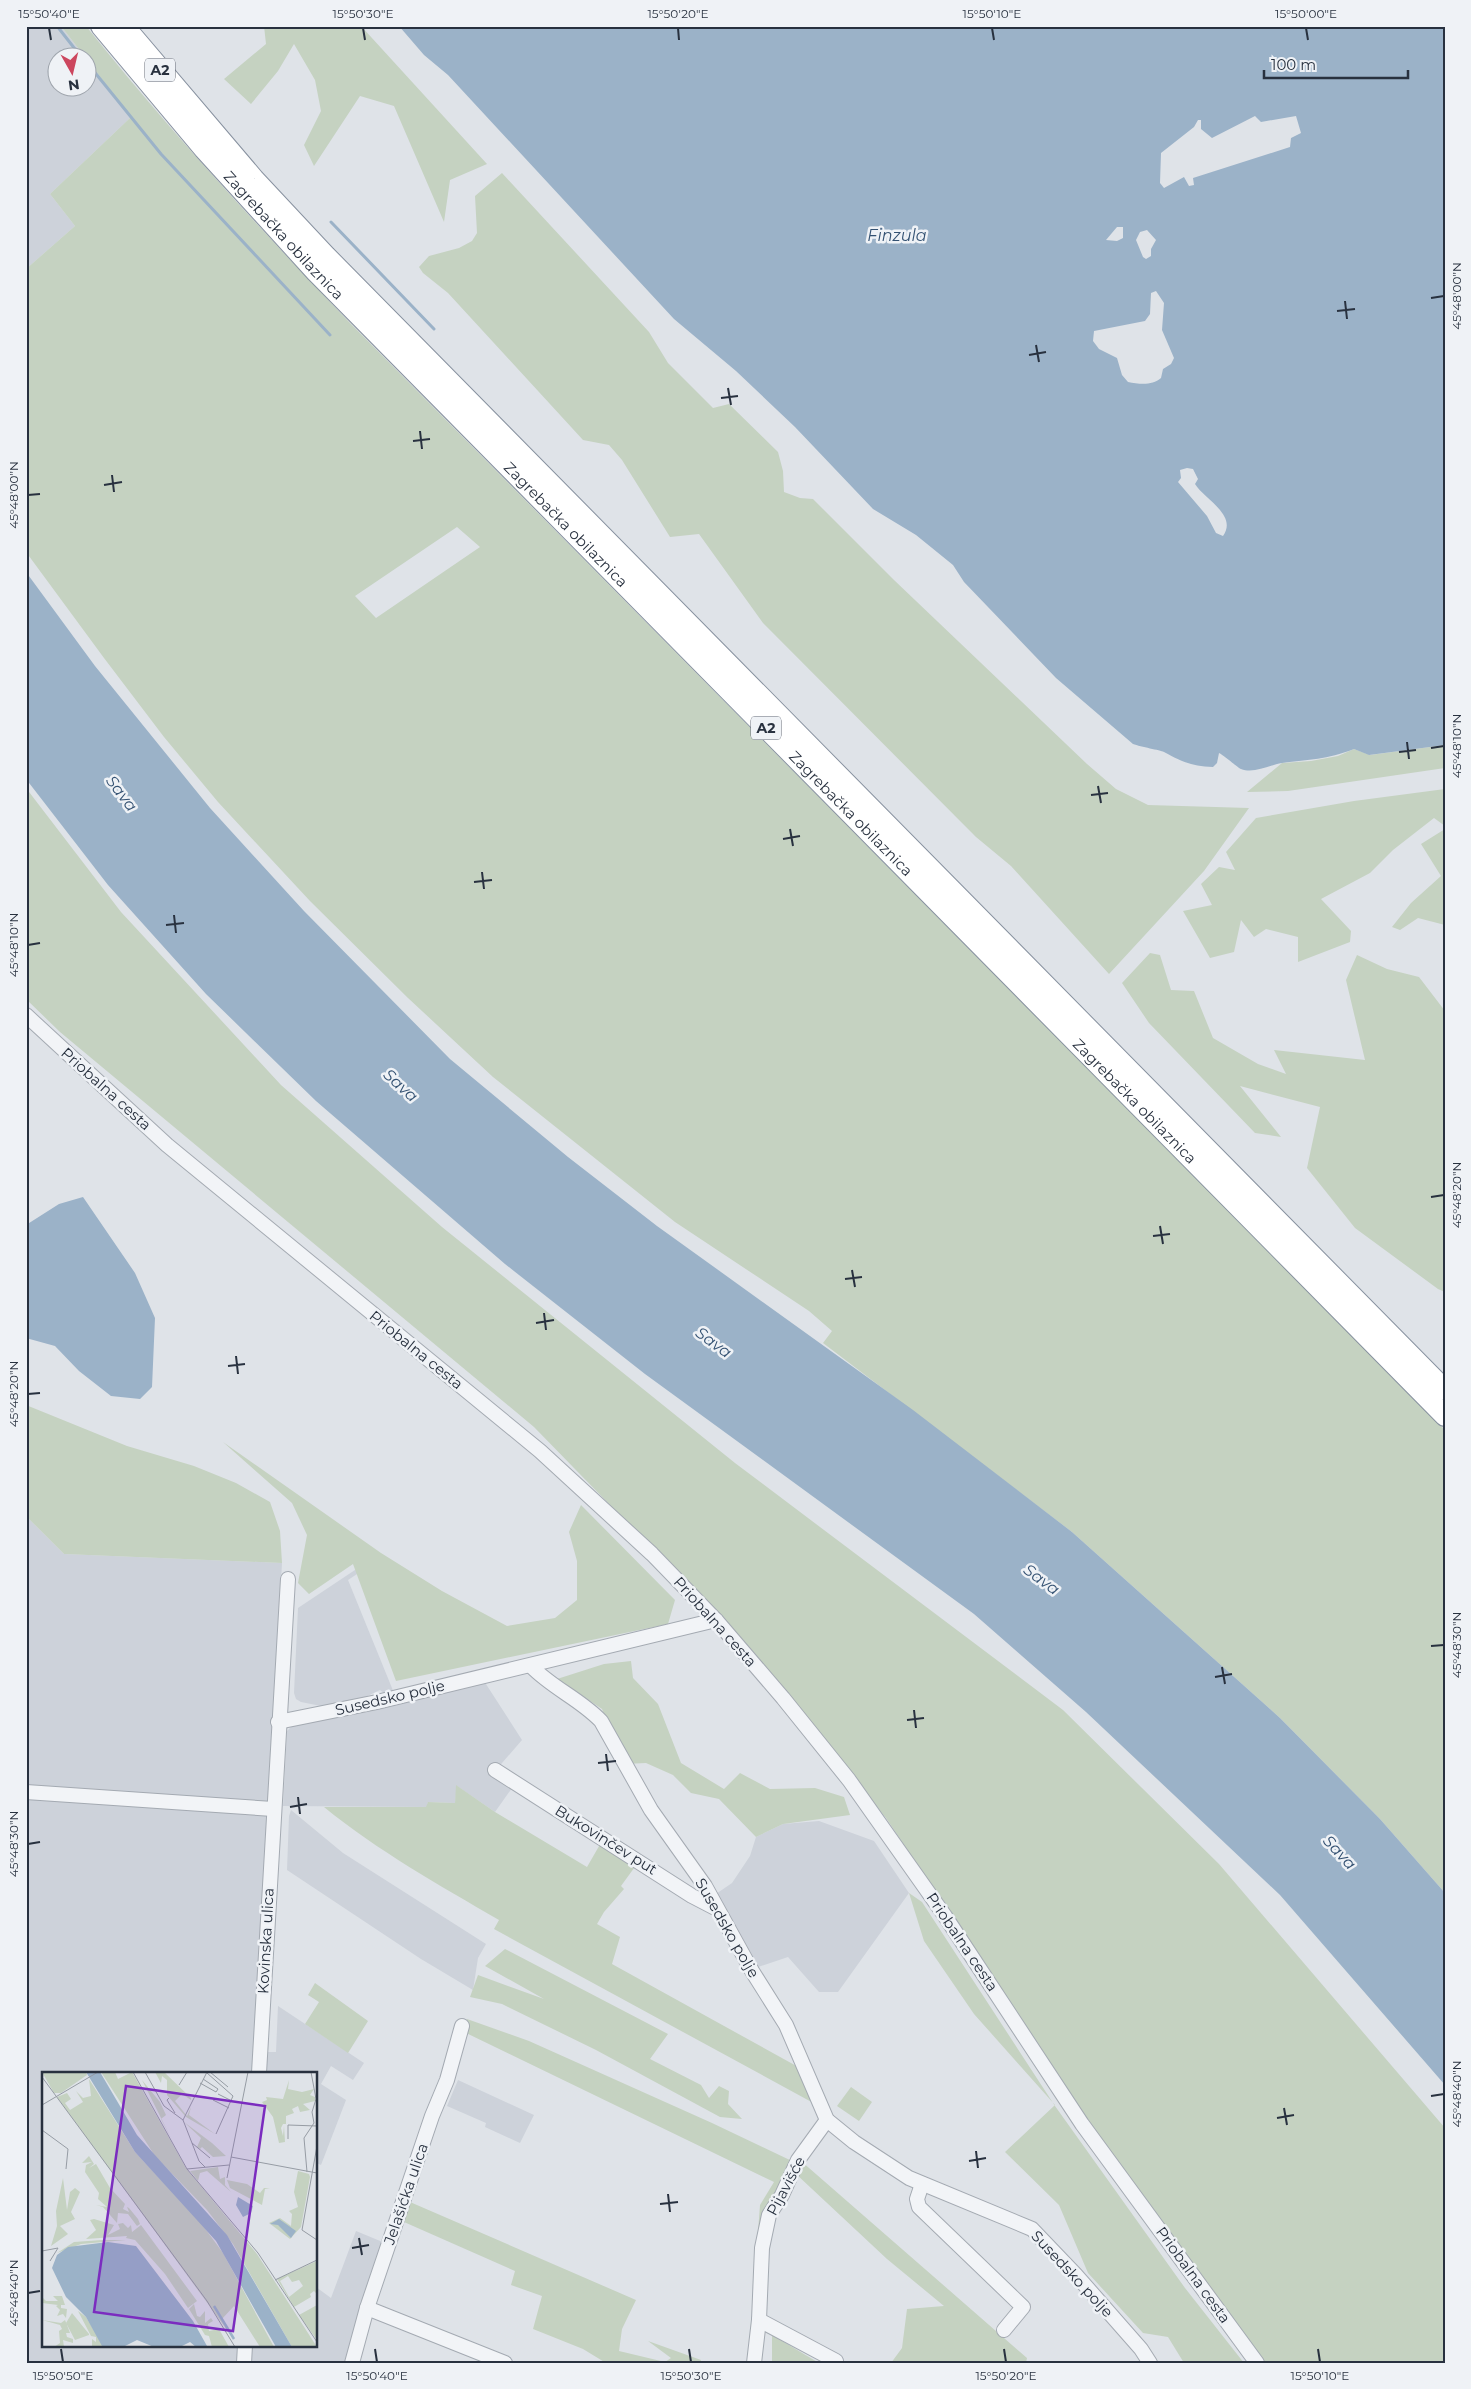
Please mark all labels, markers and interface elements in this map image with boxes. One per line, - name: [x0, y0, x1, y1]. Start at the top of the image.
- text: 15°50'40"E: [18, 6, 80, 21]
- text: 15°50'30"E: [333, 6, 393, 21]
- text: 15°50'20"E: [648, 6, 708, 21]
- text: 15°50'10"E: [963, 6, 1021, 21]
- text: 15°50'00"E: [1275, 6, 1337, 21]
- north arrow: [48, 48, 98, 98]
- scale bar: [1264, 48, 1407, 80]
- text: 100 m: [1271, 55, 1316, 74]
- road number: A2: [145, 58, 175, 82]
- text: N: [67, 75, 81, 95]
- street label: Zagrebačka obilaznica: [220, 167, 348, 304]
- water label: Finzula: [867, 226, 927, 245]
- text: 45°48'00"N: [1449, 262, 1464, 330]
- street label: Zagrebačka obilaznica: [500, 458, 632, 591]
- text: 45°48'00"N: [6, 461, 21, 529]
- text: 45°48'10"N: [1449, 714, 1464, 778]
- road number: A2: [751, 716, 781, 740]
- street label: Zagrebačka obilaznica: [785, 747, 917, 880]
- water label: Sava: [102, 772, 141, 815]
- text: 45°48'10"N: [6, 913, 21, 977]
- street label: Zagrebačka obilaznica: [1069, 1034, 1201, 1168]
- street label: Priobalna cesta: [57, 1043, 155, 1134]
- water label: Sava: [379, 1065, 422, 1106]
- text: 45°48'20"N: [1449, 1162, 1464, 1228]
- street label: Priobalna cesta: [366, 1306, 467, 1393]
- water label: Sava: [692, 1323, 736, 1362]
- text: 45°48'20"N: [6, 1361, 21, 1427]
- water label: Sava: [1020, 1560, 1064, 1599]
- street label: Priobalna cesta: [670, 1573, 761, 1671]
- text: 45°48'30"N: [1449, 1612, 1464, 1678]
- street label: Susedsko polje: [333, 1676, 447, 1719]
- street label: Bukovinčev put: [552, 1800, 661, 1879]
- text: 45°48'30"N: [6, 1811, 21, 1877]
- water label: Sava: [1319, 1831, 1360, 1874]
- street label: Susedsko polje: [691, 1875, 764, 1981]
- street label: Kovinska ulica: [253, 1887, 278, 1994]
- street label: Priobalna cesta: [922, 1889, 1002, 1995]
- text: 45°48'40"N: [1449, 2061, 1464, 2127]
- inset map: [42, 2072, 318, 2346]
- street label: Jelašićka ulica: [379, 2141, 432, 2248]
- street label: Pijavišće: [762, 2153, 809, 2219]
- street label: Priobalna cesta: [1152, 2223, 1235, 2327]
- street label: Susedsko polje: [1027, 2226, 1117, 2321]
- text: 45°48'40"N: [6, 2260, 21, 2326]
- text: 15°50'50"E: [33, 2368, 93, 2383]
- text: 15°50'40"E: [346, 2368, 408, 2383]
- text: 15°50'30"E: [661, 2368, 721, 2383]
- text: 15°50'20"E: [976, 2368, 1036, 2383]
- text: 15°50'10"E: [1291, 2368, 1349, 2383]

